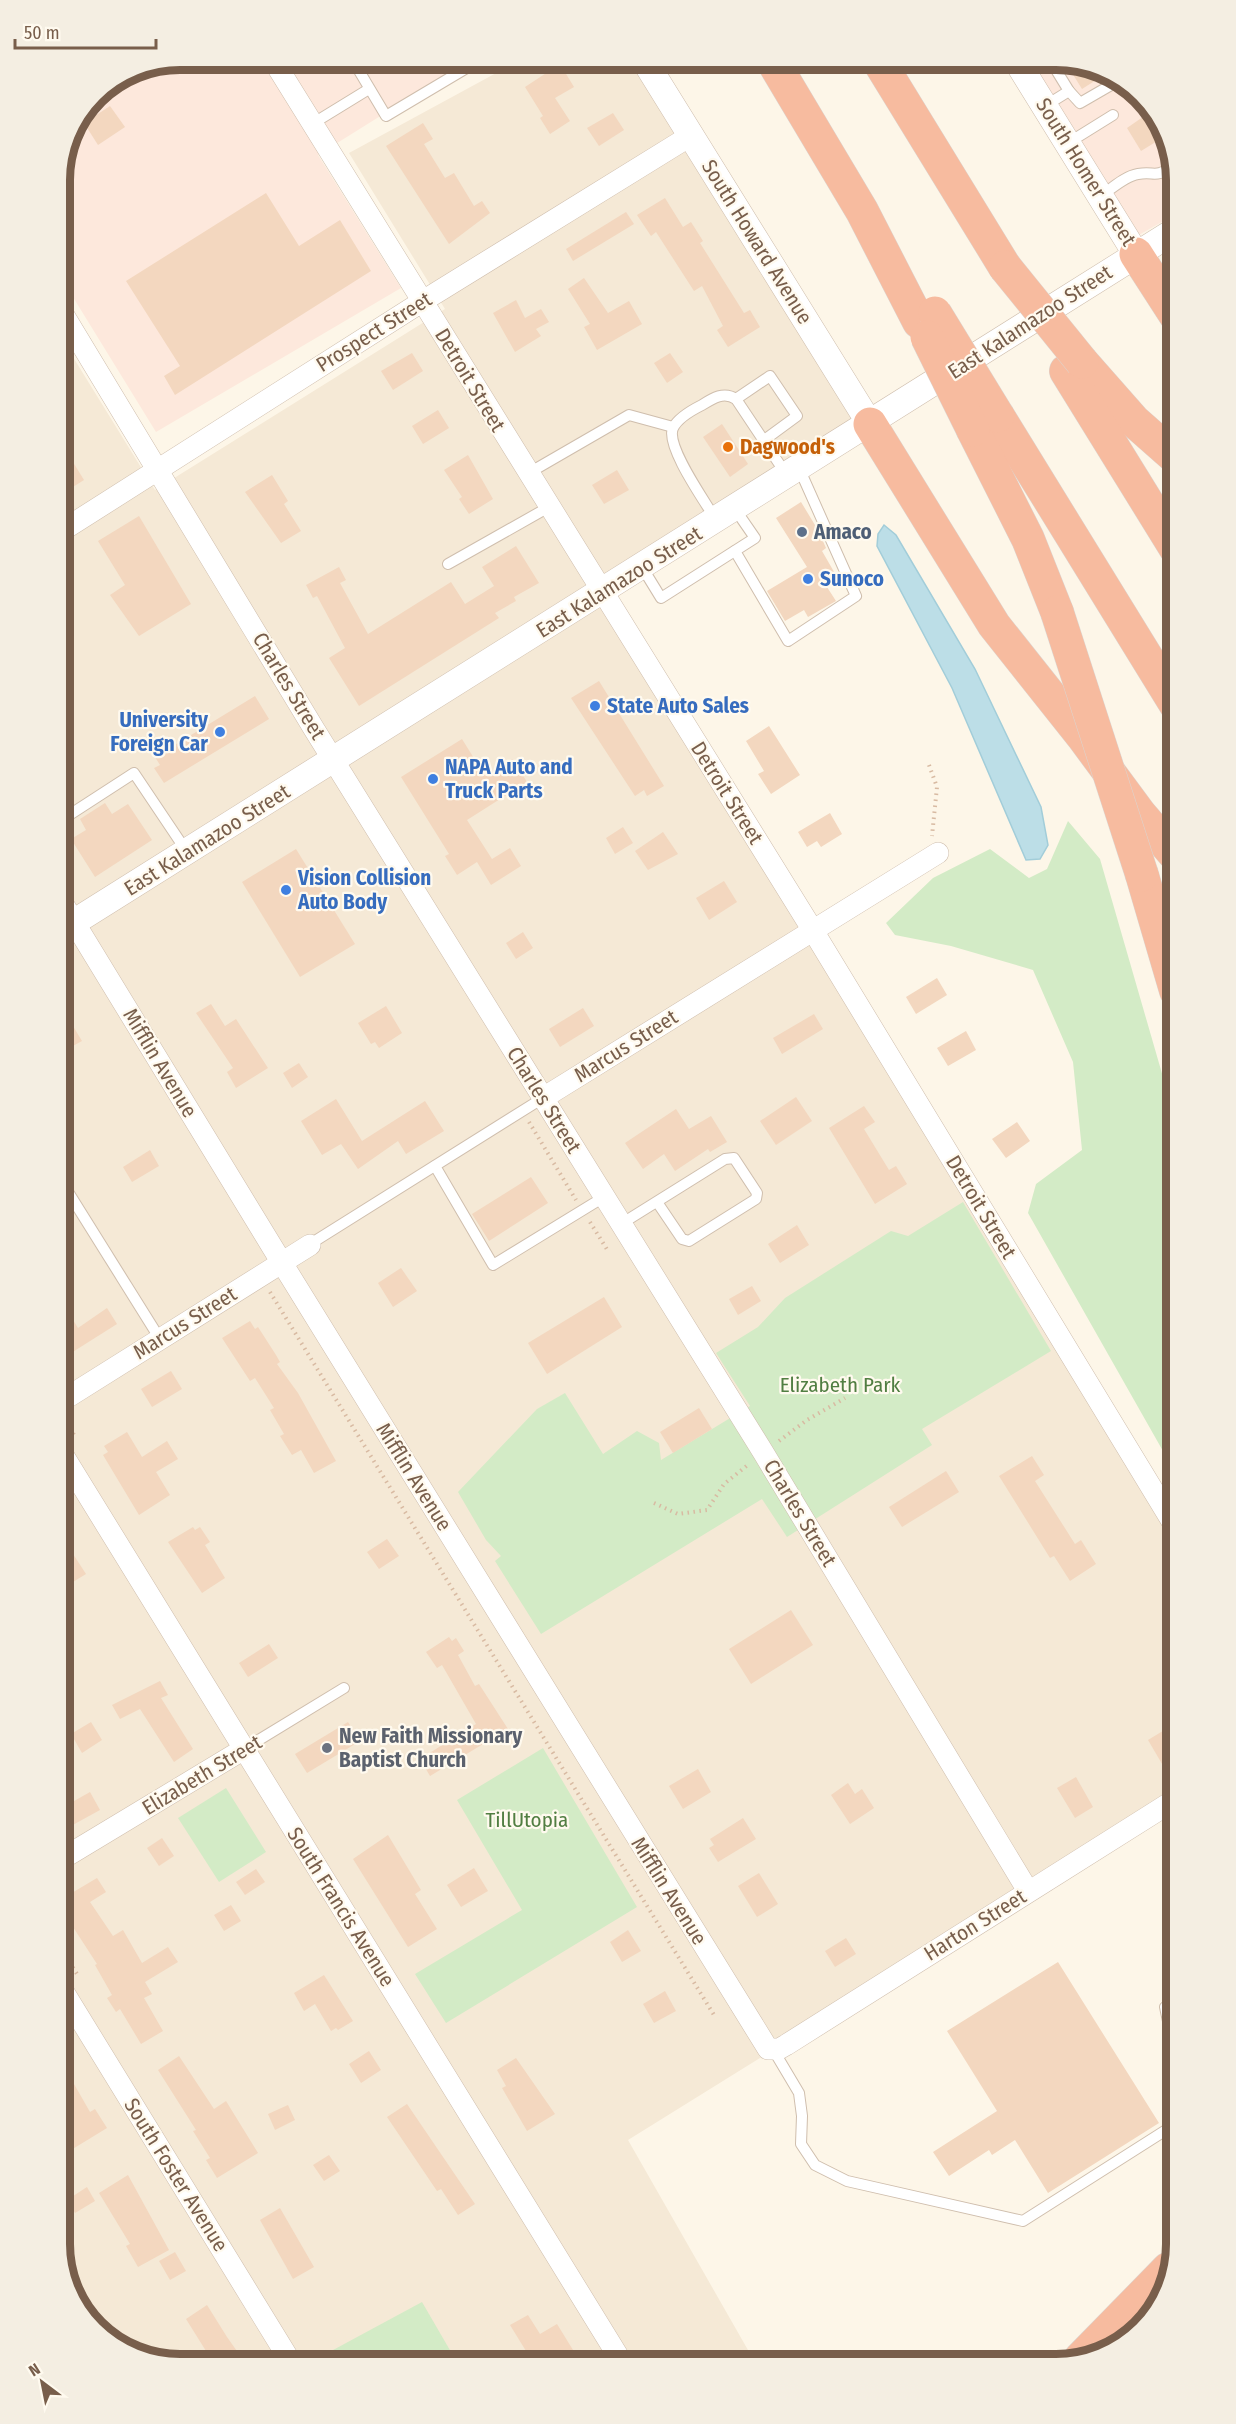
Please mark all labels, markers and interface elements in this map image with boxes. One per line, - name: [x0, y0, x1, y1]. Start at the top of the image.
- scale bar: [15, 12, 156, 50]
- text: 50 m: [24, 22, 60, 44]
- street label: South Homer Street: [1030, 93, 1142, 251]
- street label: South Howard Avenue: [696, 155, 818, 329]
- street label: East Kalamazoo Street: [943, 259, 1117, 385]
- street label: Prospect Street: [311, 286, 437, 378]
- street label: Detroit Street: [429, 324, 511, 437]
- place label: Dagwood's: [740, 434, 835, 460]
- marker: Dagwood's: [721, 440, 735, 454]
- place label: Amaco: [813, 519, 872, 545]
- street label: East Kalamazoo Street: [531, 520, 707, 644]
- marker: Amaco: [795, 525, 809, 539]
- place label: Sunoco: [820, 566, 884, 592]
- marker: Sunoco: [801, 572, 815, 586]
- street label: Charles Street: [247, 628, 331, 744]
- place label: State Auto Sales: [607, 693, 749, 719]
- marker: State Auto Sales: [588, 699, 602, 713]
- place label: University Foreign Car: [110, 707, 209, 757]
- marker: University Foreign Car: [213, 725, 227, 739]
- street label: Detroit Street: [685, 737, 769, 849]
- place label: NAPA Auto and Truck Parts: [445, 754, 573, 804]
- marker: NAPA Auto and Truck Parts: [426, 772, 440, 786]
- street label: East Kalamazoo Street: [119, 778, 295, 902]
- place label: Vision Collision Auto Body: [297, 865, 431, 915]
- marker: Vision Collision Auto Body: [279, 883, 293, 897]
- street label: Mifflin Avenue: [117, 1004, 203, 1122]
- street label: Marcus Street: [569, 1004, 683, 1088]
- street label: Charles Street: [501, 1042, 587, 1158]
- street label: Detroit Street: [940, 1151, 1022, 1264]
- street label: Marcus Street: [128, 1281, 242, 1365]
- park label: Elizabeth Park: [780, 1372, 900, 1398]
- street label: Mifflin Avenue: [371, 1418, 457, 1536]
- street label: Charles Street: [758, 1455, 842, 1571]
- place label: New Faith Missionary Baptist Church: [339, 1723, 523, 1773]
- street label: Elizabeth Street: [137, 1729, 267, 1821]
- marker: New Faith Missionary Baptist Church: [320, 1741, 334, 1755]
- park label: TillUtopia: [486, 1807, 568, 1833]
- street label: South Francis Avenue: [281, 1822, 401, 1992]
- street label: Mifflin Avenue: [626, 1832, 712, 1950]
- street label: Harton Street: [919, 1883, 1031, 1967]
- street label: South Foster Avenue: [118, 2093, 234, 2257]
- north arrow: [12, 2352, 72, 2412]
- text: N: [25, 2359, 43, 2380]

